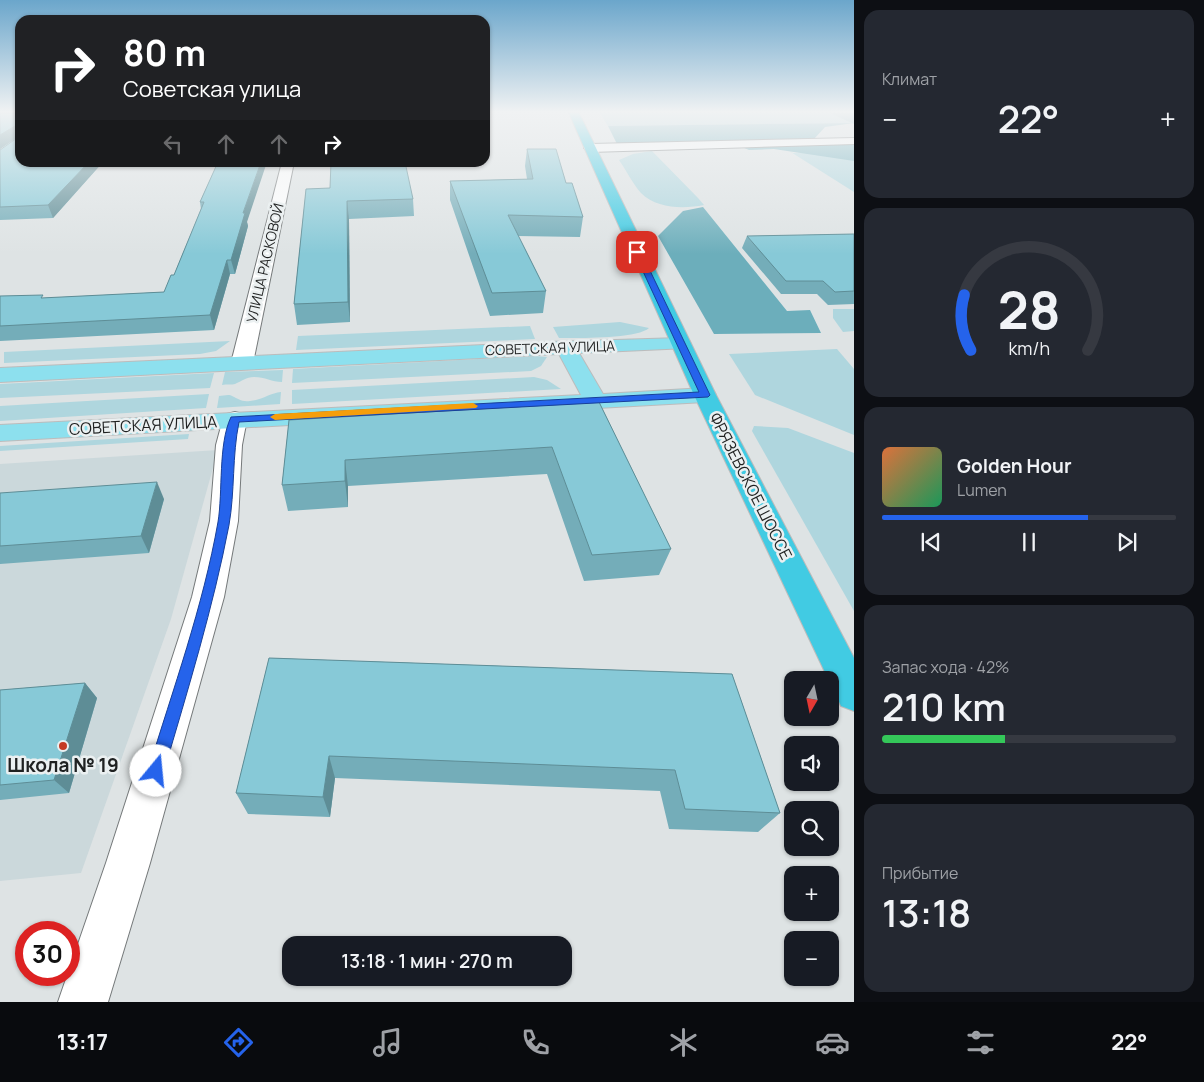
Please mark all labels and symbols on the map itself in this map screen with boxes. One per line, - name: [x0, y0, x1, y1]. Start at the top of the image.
- street label: УЛИЦА РАСКОВОЙ: [242, 201, 287, 324]
- pin: [616, 231, 658, 273]
- street label: СОВЕТСКАЯ УЛИЦА: [485, 336, 615, 359]
- street label: ФРЯЗЕВСКОЕ ШОССЕ: [704, 409, 798, 563]
- street label: СОВЕТСКАЯ УЛИЦА: [68, 410, 218, 440]
- north arrow: [784, 671, 839, 726]
- marker: Школа № 19: [57, 740, 69, 752]
- position arrow: [129, 744, 181, 796]
- place label: Школа № 19: [7, 752, 119, 778]
- speed limit sign: 30: [15, 921, 80, 986]

